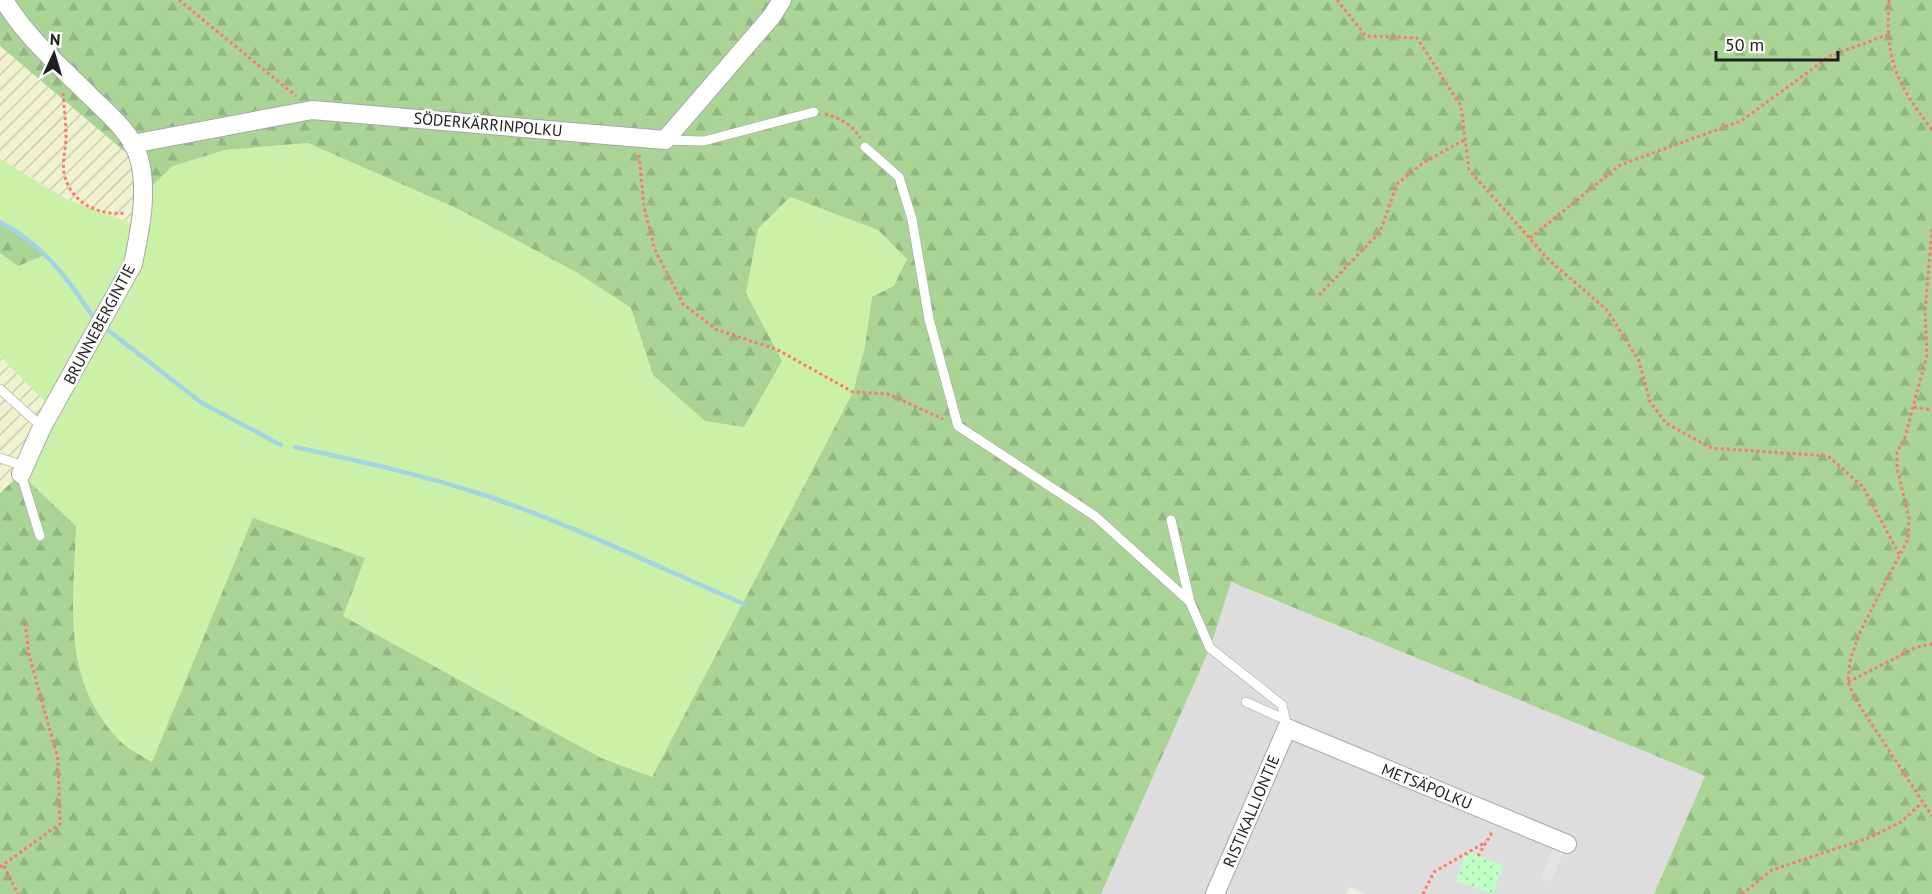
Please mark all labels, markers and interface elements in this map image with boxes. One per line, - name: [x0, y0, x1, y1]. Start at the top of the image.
- north arrow: [24, 24, 84, 84]
- scale bar: [1716, 24, 1838, 62]
- text: N: [49, 29, 61, 49]
- text: 50 m: [1725, 33, 1764, 56]
- street label: SÖDERKÄRRINPOLKU: [413, 108, 563, 140]
- street label: BRUNNEBERGINTIE: [59, 260, 139, 388]
- street label: RISTIKALLIONTIE: [1218, 752, 1284, 870]
- street label: METSÄPOLKU: [1379, 759, 1475, 813]

